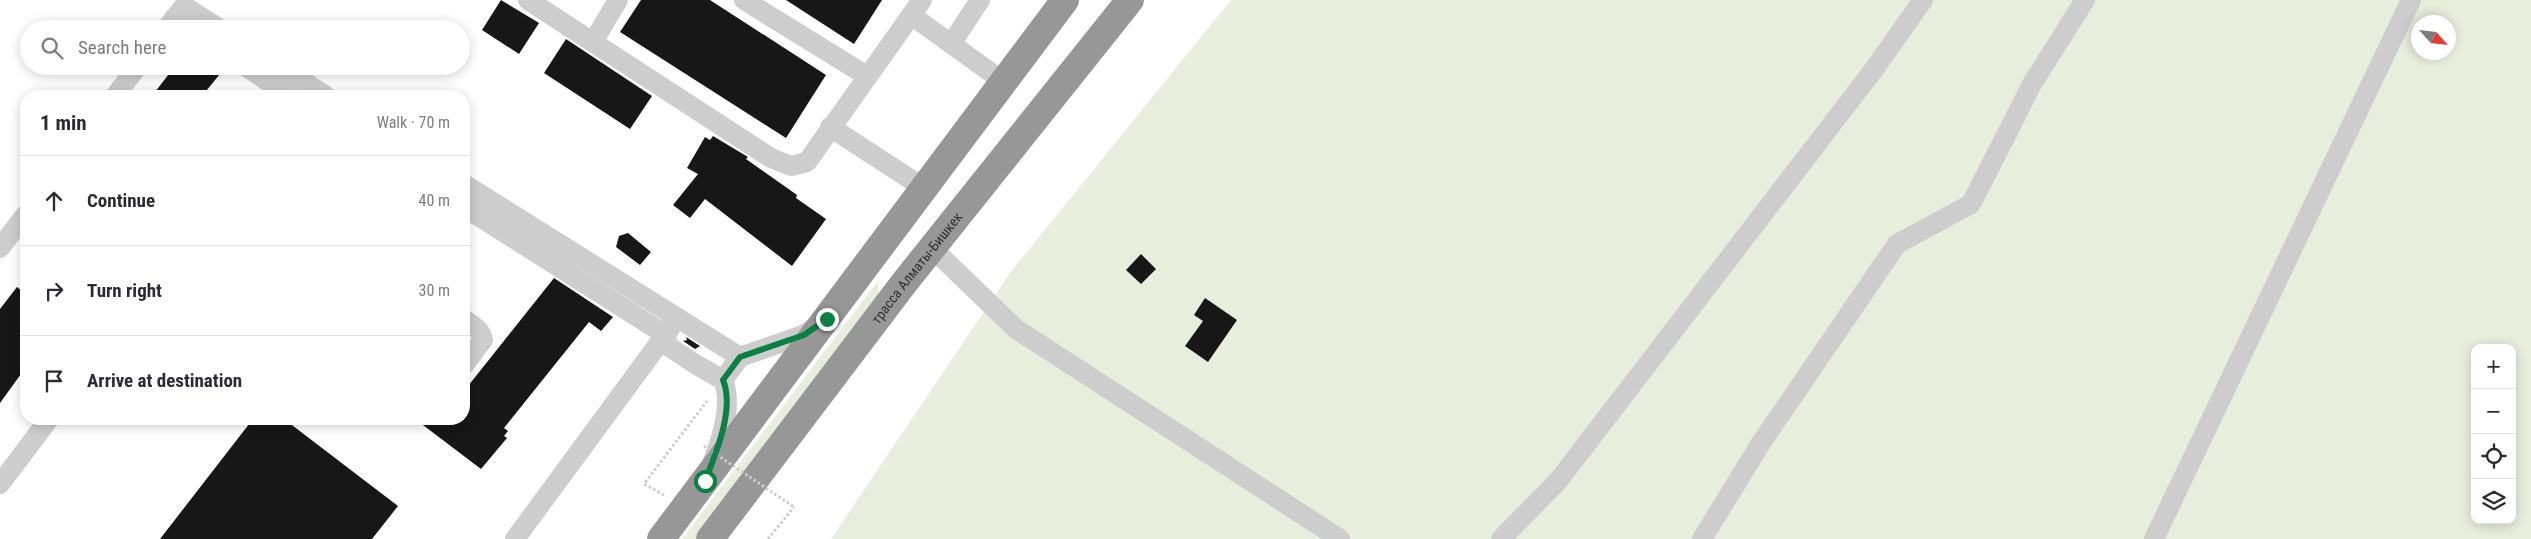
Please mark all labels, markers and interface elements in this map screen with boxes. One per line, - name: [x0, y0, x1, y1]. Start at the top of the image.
- north arrow: [2411, 15, 2456, 60]
- search box: [20, 20, 470, 75]
- icon: search: [38, 34, 66, 62]
- text: Search here: [78, 36, 166, 59]
- text: 1 min: [40, 111, 87, 135]
- text: Walk · 70 m: [377, 113, 450, 132]
- icon: ahead: [40, 187, 68, 215]
- text: Continue: [87, 189, 155, 212]
- text: 40 m: [418, 191, 450, 210]
- street label: трасса Алматы-Бишкек: [868, 209, 966, 327]
- icon: right: [40, 277, 68, 305]
- text: Turn right: [87, 279, 162, 302]
- text: 30 m: [418, 281, 450, 300]
- route end: [816, 308, 839, 331]
- map controls: [2471, 344, 2516, 524]
- button: +: [2471, 344, 2516, 389]
- icon: arrive: [40, 367, 68, 395]
- text: Arrive at destination: [87, 369, 242, 392]
- button: −: [2471, 389, 2516, 434]
- button: locate: [2471, 434, 2516, 479]
- route start: [694, 470, 717, 493]
- button: layers: [2471, 479, 2516, 524]

